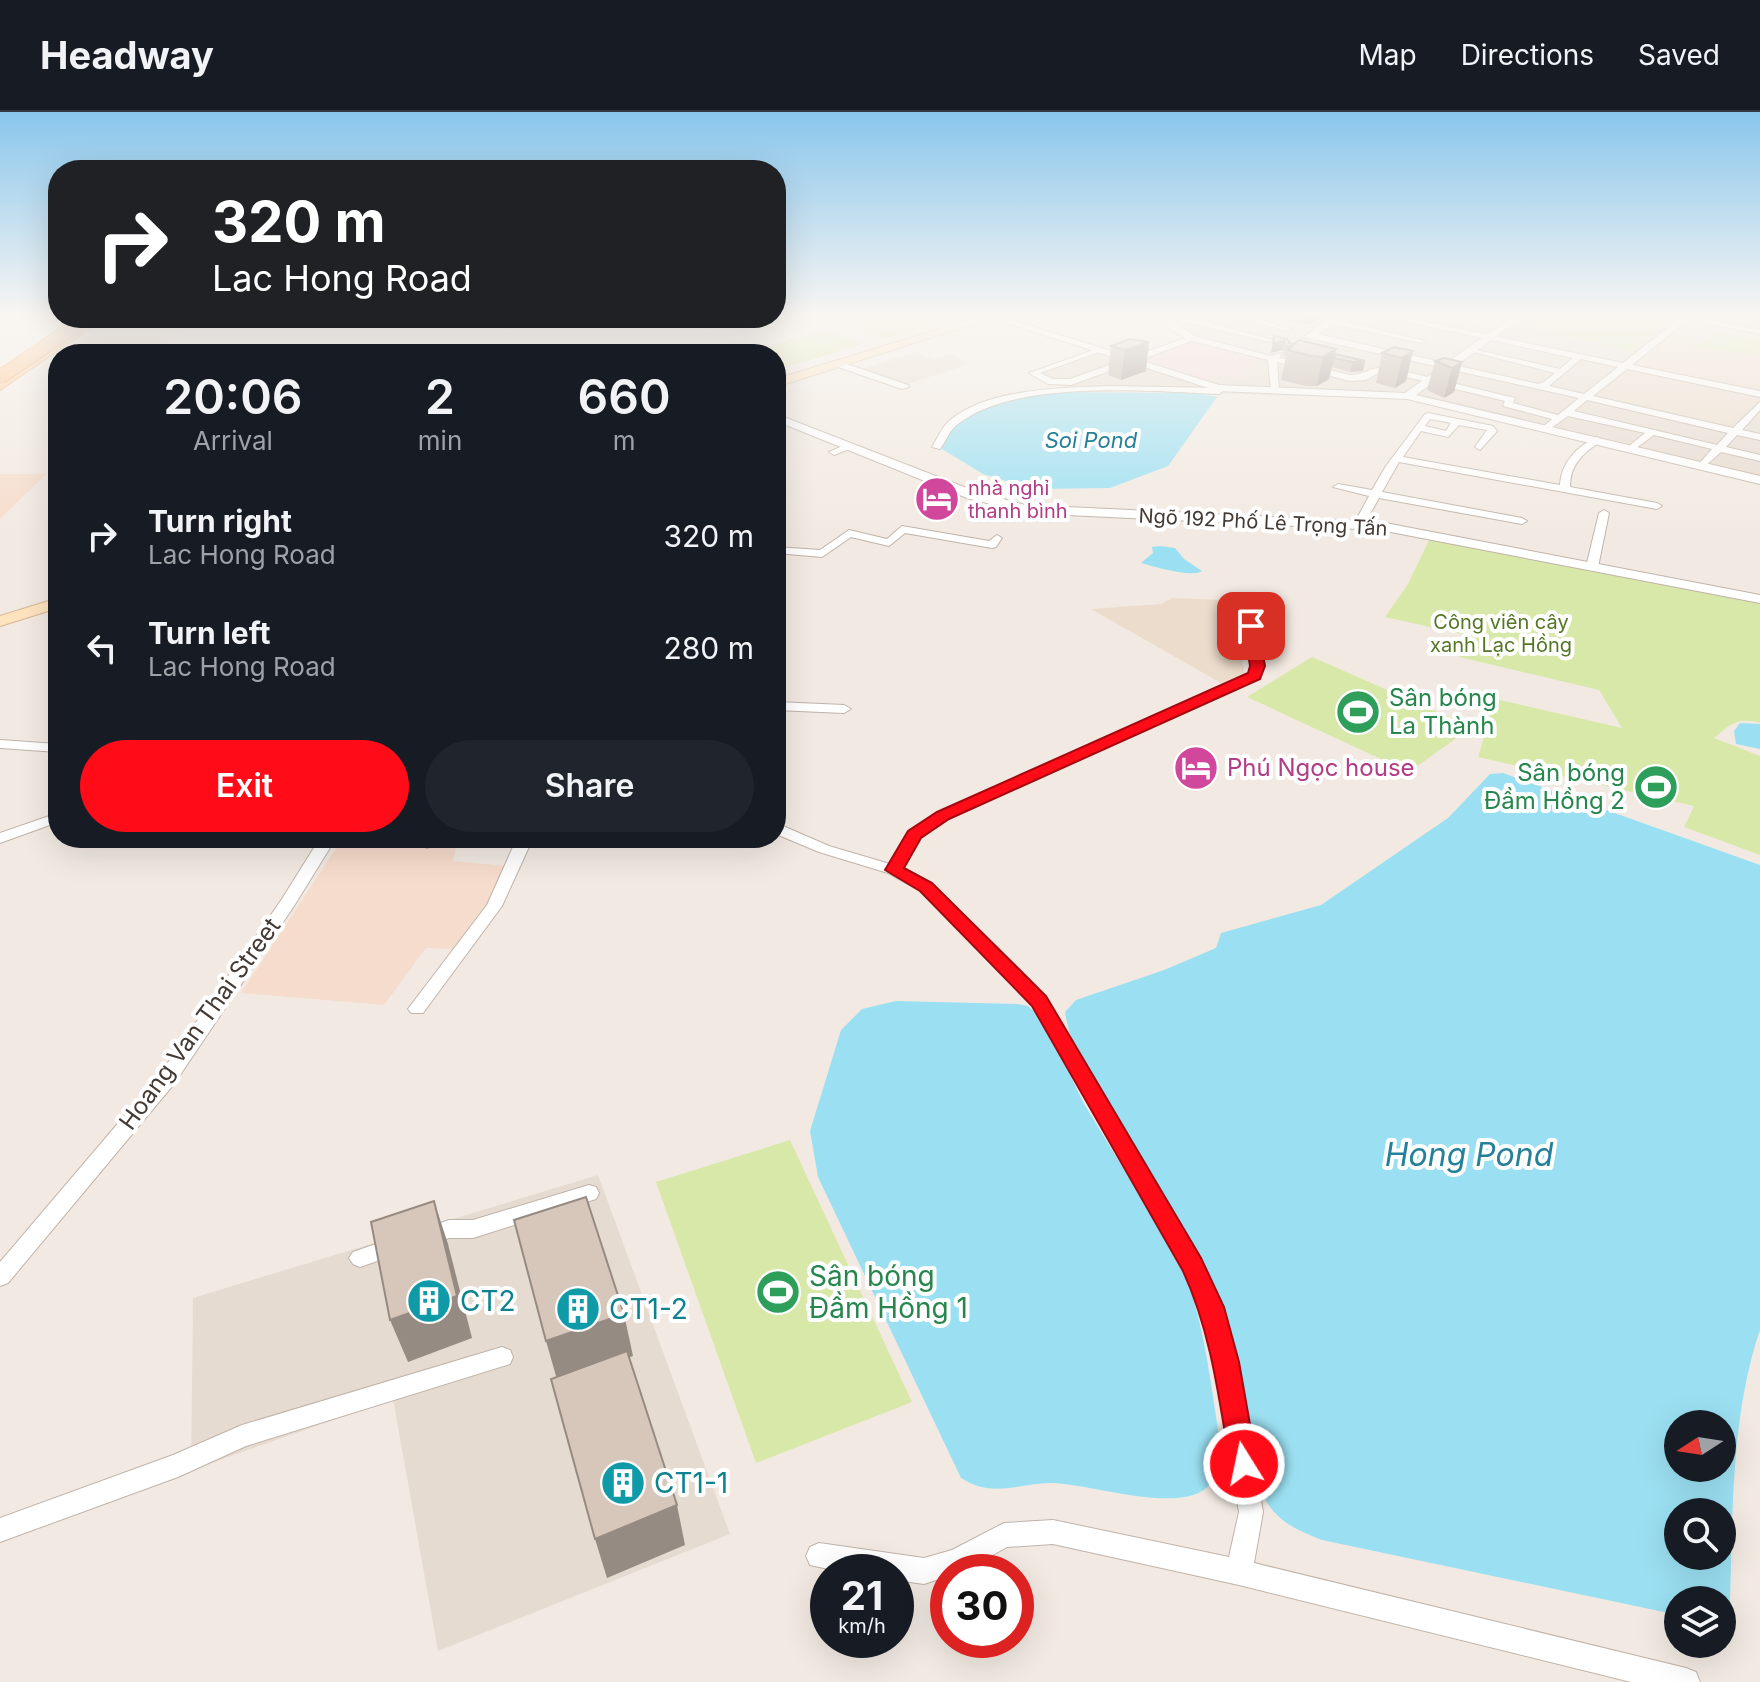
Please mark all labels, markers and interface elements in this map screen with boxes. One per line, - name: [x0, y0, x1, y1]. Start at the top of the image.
- text: Headway: [40, 32, 214, 78]
- text: Map: [1358, 38, 1417, 72]
- text: Directions: [1461, 38, 1594, 72]
- text: Saved: [1638, 38, 1720, 72]
- text: 320 m: [212, 188, 386, 256]
- icon: right: [80, 192, 184, 296]
- text: Lac Hong Road: [212, 256, 472, 300]
- text: 20:06: [163, 367, 303, 426]
- text: 2: [425, 367, 455, 426]
- text: 660: [578, 367, 671, 426]
- text: Arrival: [193, 425, 273, 456]
- text: min: [418, 425, 462, 456]
- text: m: [613, 425, 636, 456]
- water label: Soi Pond: [1045, 427, 1138, 453]
- hotel icon: nhà nghỉ thanh bình: [913, 475, 961, 523]
- place label: nhà nghỉ thanh bình: [968, 476, 1068, 523]
- text: Turn right: [148, 503, 292, 539]
- street label: Ngõ 192 Phố Lê Trọng Tấn: [1138, 503, 1388, 541]
- icon: right: [80, 514, 124, 558]
- text: 320 m: [664, 518, 754, 554]
- text: Lac Hong Road: [148, 539, 336, 570]
- pin: [1217, 592, 1285, 660]
- icon: arrive: [1229, 604, 1273, 648]
- park label: Công viên cây xanh Lạc Hồng: [1430, 610, 1572, 657]
- text: Turn left: [148, 615, 270, 651]
- icon: left: [80, 626, 124, 670]
- text: 280 m: [664, 630, 754, 666]
- text: Lac Hong Road: [148, 651, 336, 682]
- place label: Sân bóng La Thành: [1389, 683, 1497, 740]
- sports icon: Sân bóng La Thành: [1334, 688, 1382, 736]
- button: Exit: [80, 740, 409, 832]
- button: Share: [425, 740, 754, 832]
- hotel icon: Phú Ngọc house: [1172, 744, 1220, 792]
- place label: Phú Ngọc house: [1227, 753, 1415, 782]
- place label: Sân bóng Đầm Hồng 2: [1484, 758, 1625, 815]
- sports icon: Sân bóng Đầm Hồng 2: [1632, 763, 1680, 811]
- street label: Hoang Van Thai Street: [113, 912, 286, 1135]
- water label: Hong Pond: [1385, 1135, 1554, 1174]
- place label: Sân bóng Đầm Hồng 1: [809, 1259, 968, 1325]
- sports icon: Sân bóng Đầm Hồng 1: [754, 1268, 802, 1316]
- building icon: CT2: [405, 1277, 453, 1325]
- place label: CT2: [460, 1284, 516, 1318]
- building icon: CT1-2: [554, 1285, 602, 1333]
- place label: CT1-2: [609, 1292, 688, 1326]
- north arrow: [1664, 1410, 1736, 1482]
- map controls: [1664, 1410, 1736, 1658]
- position arrow: [1202, 1422, 1286, 1506]
- building icon: CT1-1: [599, 1459, 647, 1507]
- place label: CT1-1: [654, 1466, 728, 1500]
- button: search: [1664, 1498, 1736, 1570]
- speed limit sign: 30: [930, 1554, 1034, 1658]
- text: 21: [841, 1571, 883, 1620]
- button: layers: [1664, 1586, 1736, 1658]
- text: km/h: [838, 1614, 886, 1638]

